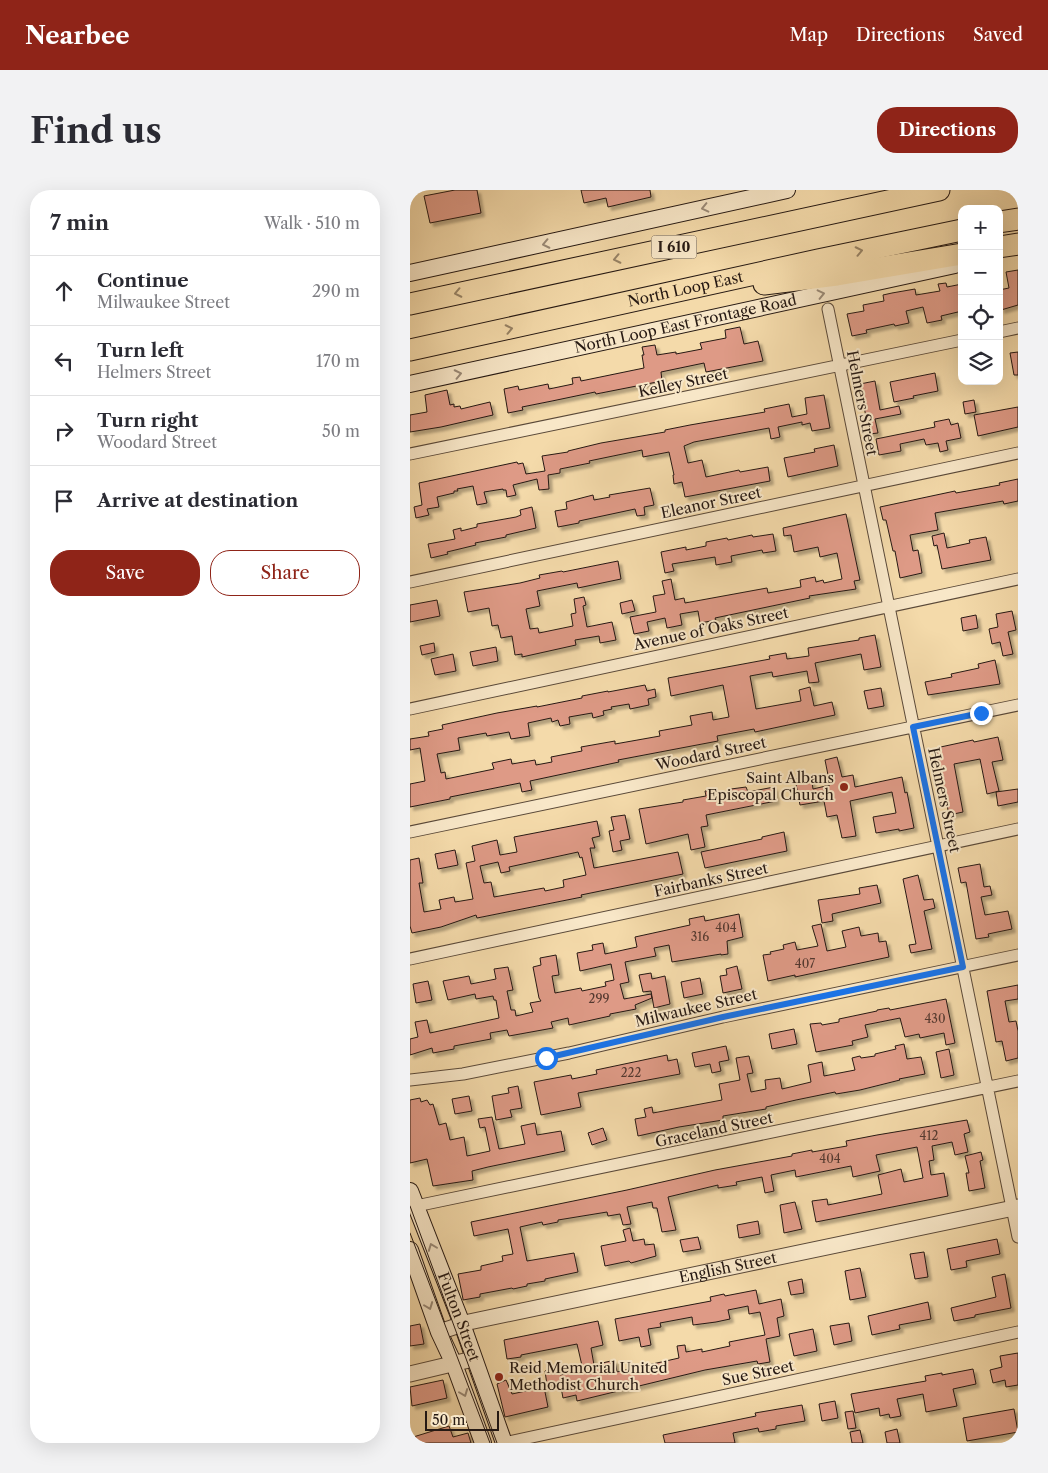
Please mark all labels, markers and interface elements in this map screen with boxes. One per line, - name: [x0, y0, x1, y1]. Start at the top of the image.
- text: Nearbee: [25, 21, 130, 50]
- text: Map: [789, 24, 828, 46]
- text: Directions: [856, 24, 945, 46]
- text: Saved: [973, 24, 1023, 46]
- button: Directions: [877, 107, 1018, 153]
- text: Find us: [30, 109, 162, 152]
- one-way arrow: [700, 202, 709, 213]
- map controls: [958, 205, 1003, 385]
- button: +: [958, 205, 1003, 250]
- text: 7 min: [50, 210, 109, 235]
- text: Walk · 510 m: [264, 213, 360, 233]
- road number: I 610: [652, 236, 696, 258]
- one-way arrow: [542, 238, 551, 249]
- one-way arrow: [854, 247, 863, 257]
- button: −: [958, 250, 1003, 295]
- one-way arrow: [613, 253, 622, 264]
- street label: North Loop East: [626, 267, 745, 311]
- text: Continue: [97, 269, 189, 292]
- icon: ahead: [50, 277, 78, 305]
- text: 290 m: [312, 281, 360, 301]
- one-way arrow: [454, 287, 463, 298]
- one-way arrow: [817, 289, 826, 299]
- street label: North Loop East Frontage Road: [573, 290, 798, 357]
- text: Milwaukee Street: [97, 292, 230, 312]
- button: locate: [958, 295, 1003, 340]
- one-way arrow: [504, 324, 513, 335]
- text: Turn left: [97, 339, 184, 362]
- button: layers: [958, 340, 1003, 385]
- icon: left: [50, 347, 78, 375]
- street label: Helmers Street: [843, 349, 882, 458]
- text: 170 m: [316, 351, 360, 371]
- text: Helmers Street: [97, 362, 211, 382]
- street label: Kelley Street: [636, 364, 730, 401]
- one-way arrow: [453, 369, 462, 380]
- text: Turn right: [97, 409, 198, 432]
- icon: right: [50, 417, 78, 445]
- text: 50 m: [322, 421, 360, 441]
- text: Woodard Street: [97, 432, 217, 452]
- street label: Eleanor Street: [659, 482, 764, 522]
- icon: arrive: [50, 487, 78, 515]
- text: Arrive at destination: [97, 489, 298, 512]
- button: Save: [50, 550, 200, 596]
- button: Share: [210, 550, 360, 596]
- street label: Avenue of Oaks Street: [631, 603, 791, 654]
- route end: [970, 702, 993, 725]
- street label: Woodard Street: [653, 732, 769, 775]
- street label: Helmers Street: [924, 746, 965, 855]
- place label: Saint Albans Episcopal Church: [707, 768, 835, 804]
- marker: Saint Albans Episcopal Church: [838, 781, 850, 793]
- street label: Fairbanks Street: [652, 858, 770, 901]
- house number: 404: [715, 920, 737, 935]
- house number: 316: [691, 929, 709, 944]
- house number: 407: [795, 956, 815, 971]
- street label: Milwaukee Street: [633, 984, 759, 1031]
- house number: 299: [589, 991, 609, 1006]
- house number: 430: [924, 1011, 946, 1026]
- route start: [535, 1047, 558, 1070]
- house number: 222: [621, 1065, 641, 1080]
- street label: Graceland Street: [653, 1108, 775, 1151]
- house number: 412: [920, 1128, 939, 1143]
- house number: 404: [819, 1151, 841, 1166]
- one-way arrow: [428, 1244, 438, 1252]
- street label: English Street: [677, 1248, 779, 1287]
- street label: Fulton Street: [434, 1269, 485, 1365]
- one-way arrow: [423, 1301, 433, 1310]
- street label: Sue Street: [720, 1355, 796, 1389]
- place label: Reid Memorial United Methodist Church: [509, 1358, 668, 1394]
- marker: Reid Memorial United Methodist Church: [493, 1371, 505, 1383]
- one-way arrow: [458, 1388, 468, 1397]
- scale bar: [425, 1408, 499, 1431]
- text: 50 m: [432, 1411, 465, 1429]

